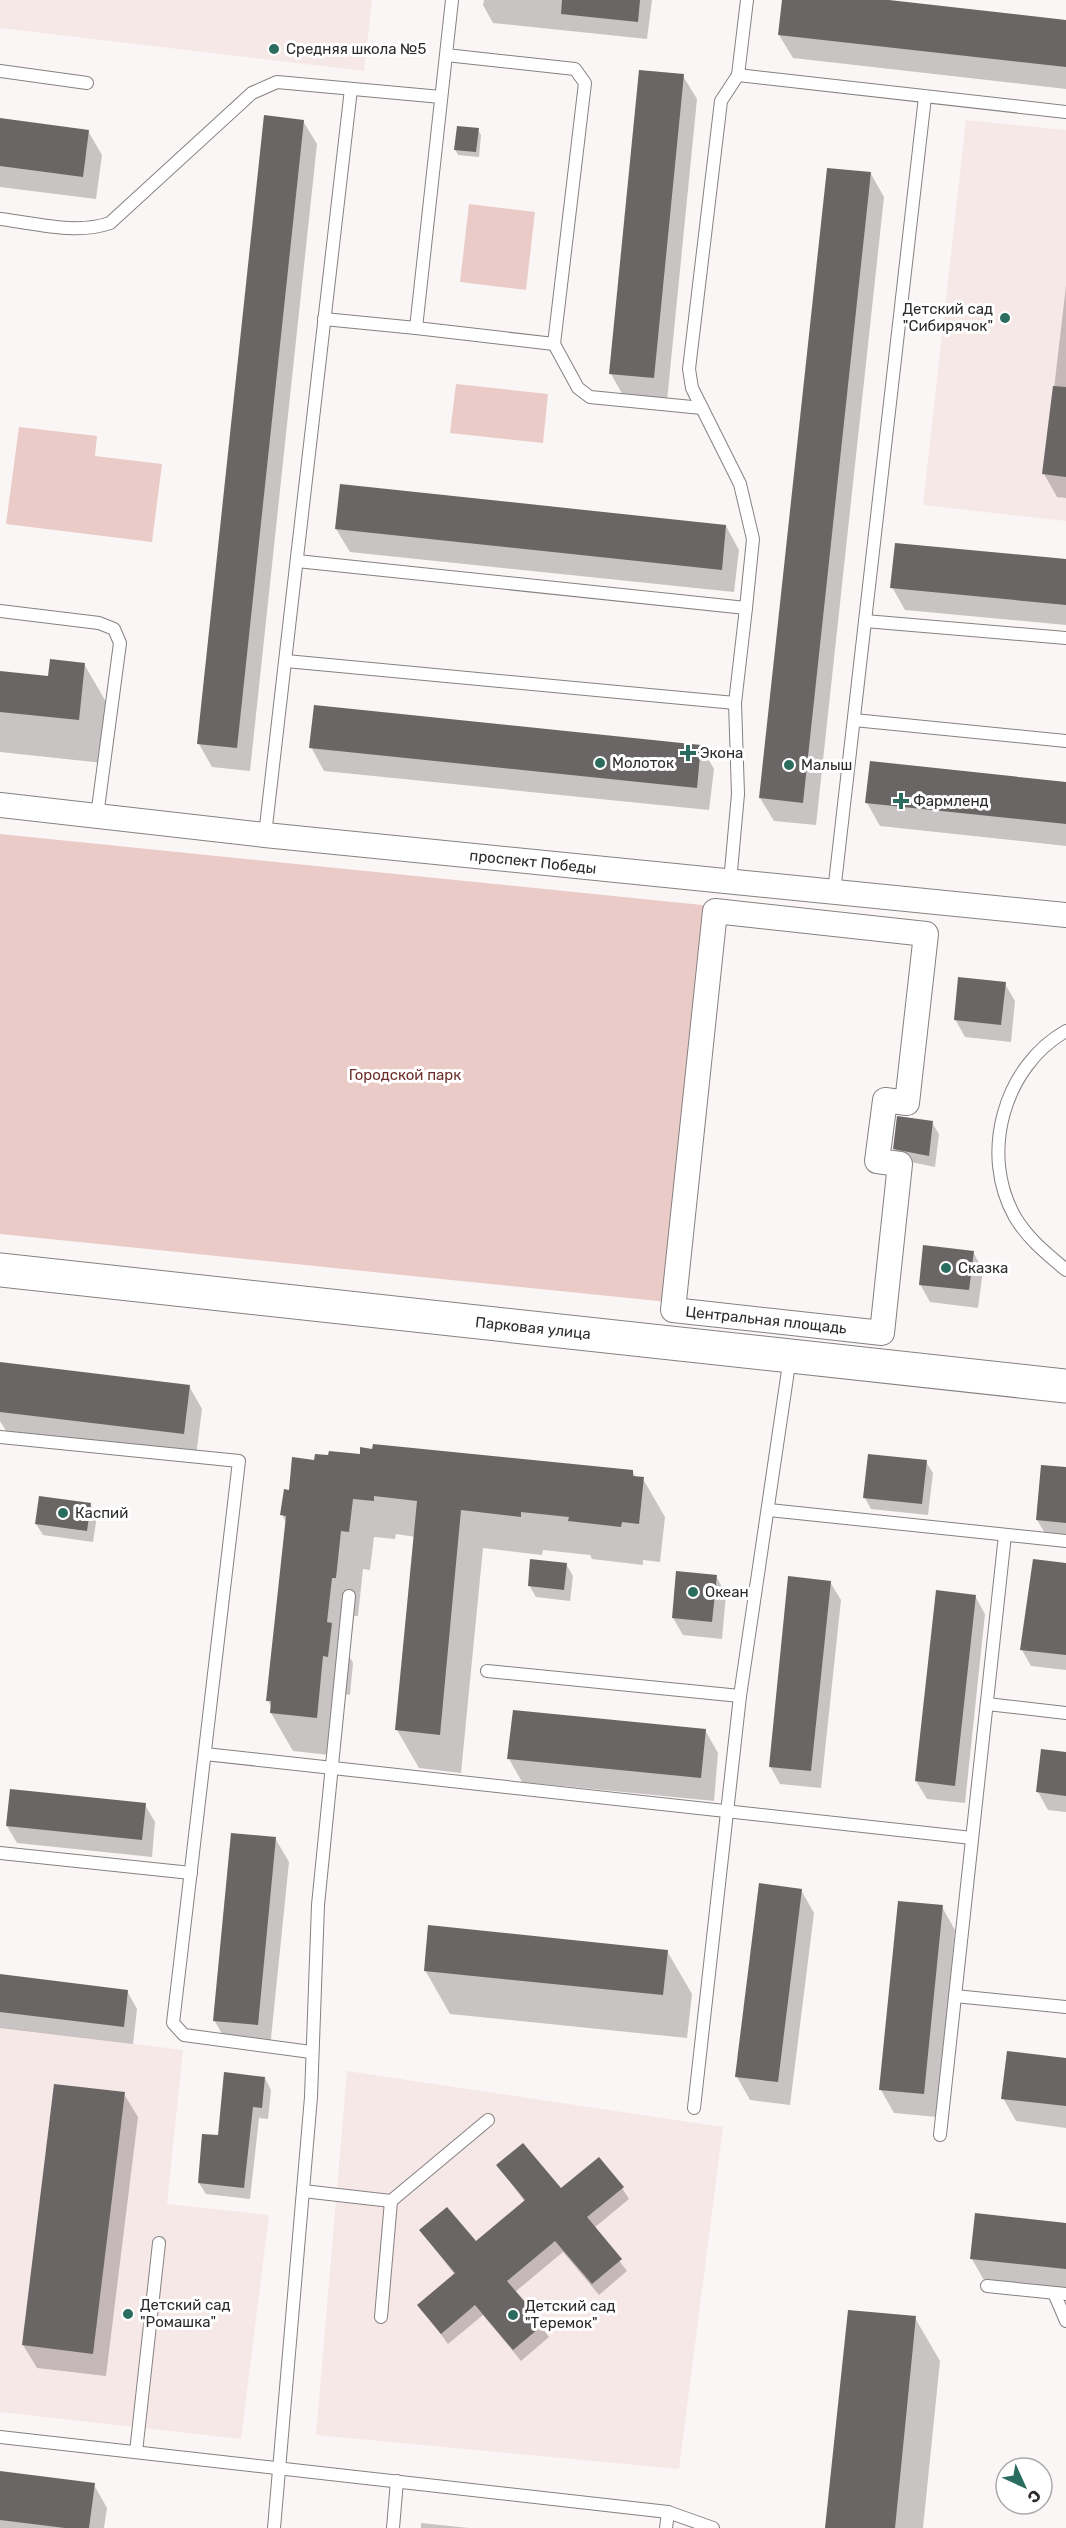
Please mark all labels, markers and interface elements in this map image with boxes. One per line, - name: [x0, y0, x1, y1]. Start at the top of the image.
- place label: Средняя школа №5: [286, 40, 426, 58]
- marker: Средняя школа №5: [267, 42, 281, 56]
- place label: Детский сад "Сибирячок": [902, 300, 993, 335]
- marker: Детский сад "Сибирячок": [998, 311, 1012, 325]
- place label: Экона: [700, 744, 743, 762]
- marker: Экона: [681, 746, 695, 760]
- place label: Молоток: [612, 754, 674, 772]
- marker: Молоток: [593, 756, 607, 770]
- place label: Малыш: [801, 756, 852, 774]
- marker: Малыш: [782, 758, 796, 772]
- place label: Фармленд: [913, 792, 989, 810]
- marker: Фармленд: [894, 794, 908, 808]
- street label: проспект Победы: [469, 846, 597, 878]
- park label: Городской парк: [349, 1066, 461, 1084]
- place label: Сказка: [958, 1259, 1008, 1277]
- marker: Сказка: [939, 1261, 953, 1275]
- street label: Центральная площадь: [684, 1303, 848, 1337]
- street label: Парковая улица: [474, 1313, 592, 1343]
- place label: Каспий: [75, 1504, 128, 1522]
- marker: Каспий: [56, 1506, 70, 1520]
- place label: Океан: [705, 1583, 749, 1601]
- marker: Океан: [686, 1585, 700, 1599]
- place label: Детский сад "Ромашка": [140, 2296, 231, 2331]
- place label: Детский сад "Теремок": [525, 2297, 616, 2332]
- marker: Детский сад "Ромашка": [121, 2307, 135, 2321]
- marker: Детский сад "Теремок": [506, 2308, 520, 2322]
- north arrow: [994, 2456, 1054, 2516]
- text: С: [1024, 2486, 1045, 2507]

